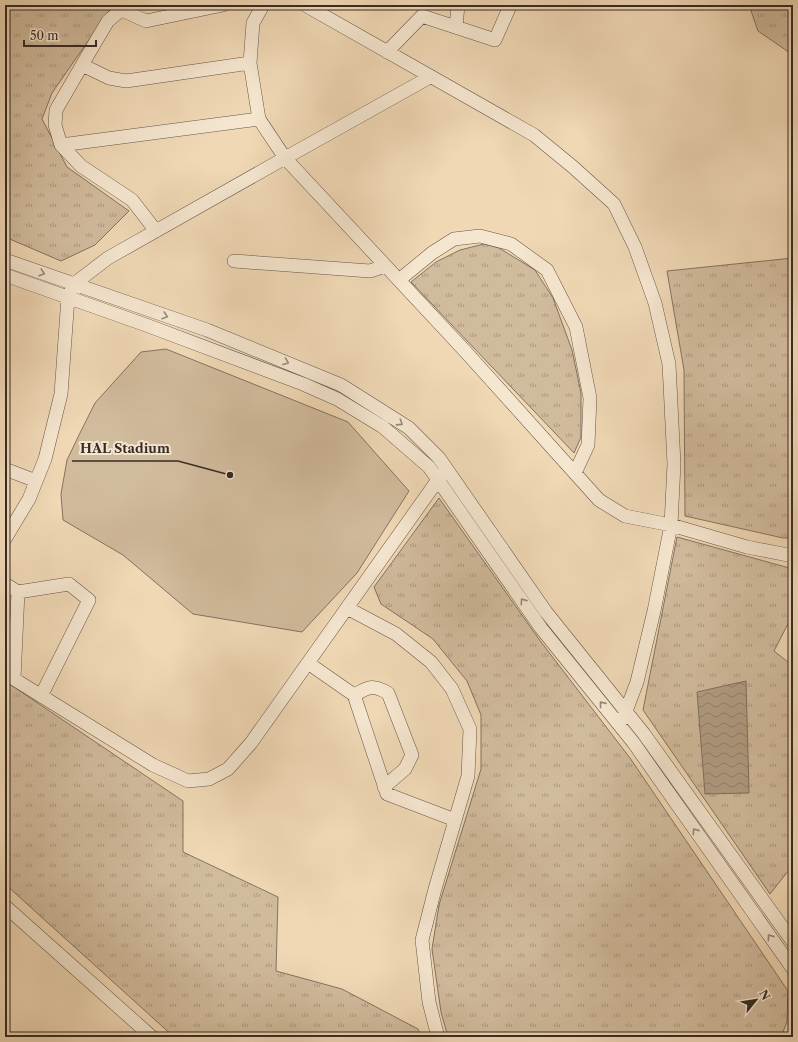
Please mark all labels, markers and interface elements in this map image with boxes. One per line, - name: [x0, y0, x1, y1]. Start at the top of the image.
- scale bar: [24, 22, 96, 48]
- text: 50 m: [30, 28, 59, 43]
- one-way arrow: [38, 268, 45, 276]
- one-way arrow: [161, 311, 168, 319]
- one-way arrow: [282, 358, 289, 366]
- one-way arrow: [396, 418, 403, 425]
- callout: HAL Stadium: [72, 436, 178, 461]
- text: HAL Stadium: [80, 440, 170, 456]
- one-way arrow: [520, 598, 528, 605]
- one-way arrow: [600, 701, 607, 708]
- one-way arrow: [692, 828, 700, 835]
- one-way arrow: [768, 935, 775, 942]
- north arrow: [736, 980, 776, 1020]
- text: N: [756, 987, 773, 1003]

